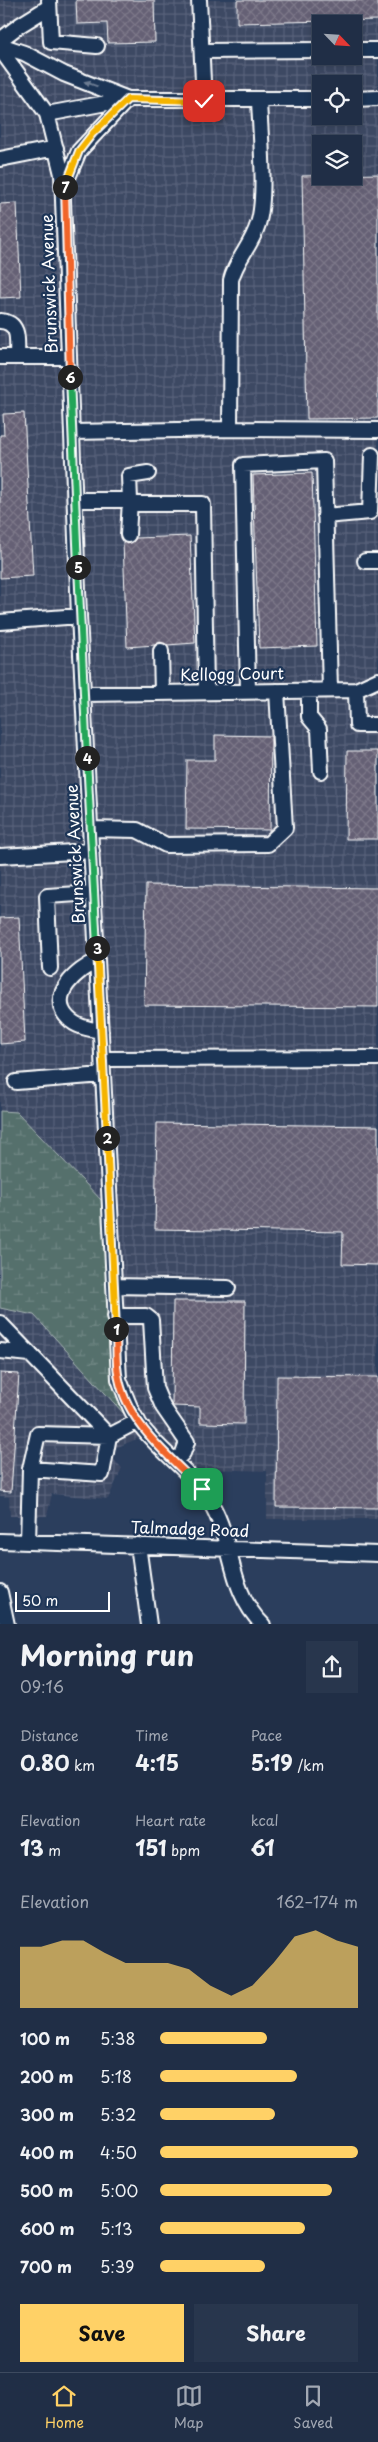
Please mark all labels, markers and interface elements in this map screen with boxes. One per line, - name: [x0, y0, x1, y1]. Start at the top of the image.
- north arrow: [312, 15, 362, 65]
- map controls: [312, 15, 362, 185]
- button: locate: [312, 75, 362, 125]
- one-way arrow: [83, 80, 98, 88]
- pin: [183, 80, 225, 122]
- icon: check: [190, 87, 218, 115]
- button: layers: [312, 135, 362, 185]
- pin: 7: [52, 174, 78, 200]
- text: 7: [61, 177, 70, 198]
- street label: Brunswick Avenue: [34, 214, 62, 354]
- pin: 6: [58, 364, 82, 390]
- text: 6: [66, 367, 75, 388]
- pin: 5: [66, 554, 90, 580]
- text: 5: [74, 557, 83, 578]
- street label: Kellogg Court: [180, 660, 285, 686]
- pin: 4: [74, 746, 100, 770]
- text: 4: [83, 748, 92, 769]
- street label: Brunswick Avenue: [58, 783, 90, 924]
- pin: 3: [84, 936, 110, 960]
- text: 3: [93, 938, 102, 959]
- pin: 2: [94, 1126, 120, 1150]
- text: 2: [103, 1128, 112, 1149]
- pin: 1: [104, 1316, 128, 1342]
- text: 1: [113, 1319, 120, 1340]
- pin: [181, 1468, 223, 1510]
- icon: arrive: [188, 1475, 216, 1503]
- street label: Talmadge Road: [130, 1514, 250, 1542]
- scale bar: [15, 1590, 110, 1613]
- text: 50 m: [22, 1590, 58, 1611]
- text: Morning run: [20, 1633, 194, 1676]
- button: share: [306, 1641, 358, 1693]
- text: 09:16: [20, 1674, 64, 1698]
- text: Distance: [20, 1725, 79, 1746]
- text: Time: [135, 1725, 168, 1746]
- text: Pace: [251, 1725, 282, 1746]
- text: 0.80: [20, 1746, 69, 1778]
- text: 4:15: [135, 1746, 179, 1778]
- text: 5:19: [251, 1746, 293, 1778]
- text: km: [69, 1755, 95, 1776]
- text: /km: [293, 1755, 324, 1776]
- text: Elevation: [20, 1810, 80, 1831]
- text: Heart rate: [135, 1810, 206, 1831]
- text: kcal: [251, 1810, 279, 1831]
- text: 13: [20, 1831, 44, 1863]
- text: 151: [135, 1831, 167, 1863]
- text: 61: [251, 1831, 275, 1863]
- text: m: [44, 1840, 61, 1861]
- text: bpm: [167, 1840, 200, 1861]
- text: Elevation: [20, 1889, 89, 1913]
- text: 162–174 m: [276, 1889, 358, 1913]
- text: 100 m: [20, 2026, 70, 2050]
- text: 5:38: [100, 2026, 135, 2050]
- text: 200 m: [20, 2064, 74, 2088]
- text: 5:18: [100, 2064, 132, 2088]
- text: 300 m: [20, 2102, 74, 2126]
- text: 5:32: [100, 2102, 136, 2126]
- text: 400 m: [20, 2140, 74, 2164]
- text: 4:50: [100, 2140, 137, 2164]
- text: 500 m: [20, 2178, 73, 2202]
- text: 5:00: [100, 2178, 138, 2202]
- text: 600 m: [20, 2216, 74, 2240]
- text: 5:13: [100, 2216, 133, 2240]
- text: 700 m: [20, 2254, 72, 2278]
- text: 5:39: [100, 2254, 134, 2278]
- button: Save: [20, 2304, 184, 2362]
- button: Share: [194, 2304, 358, 2362]
- tab: Home: [45, 2382, 84, 2433]
- tab: Map: [174, 2382, 204, 2433]
- tab: Saved: [293, 2382, 333, 2433]

